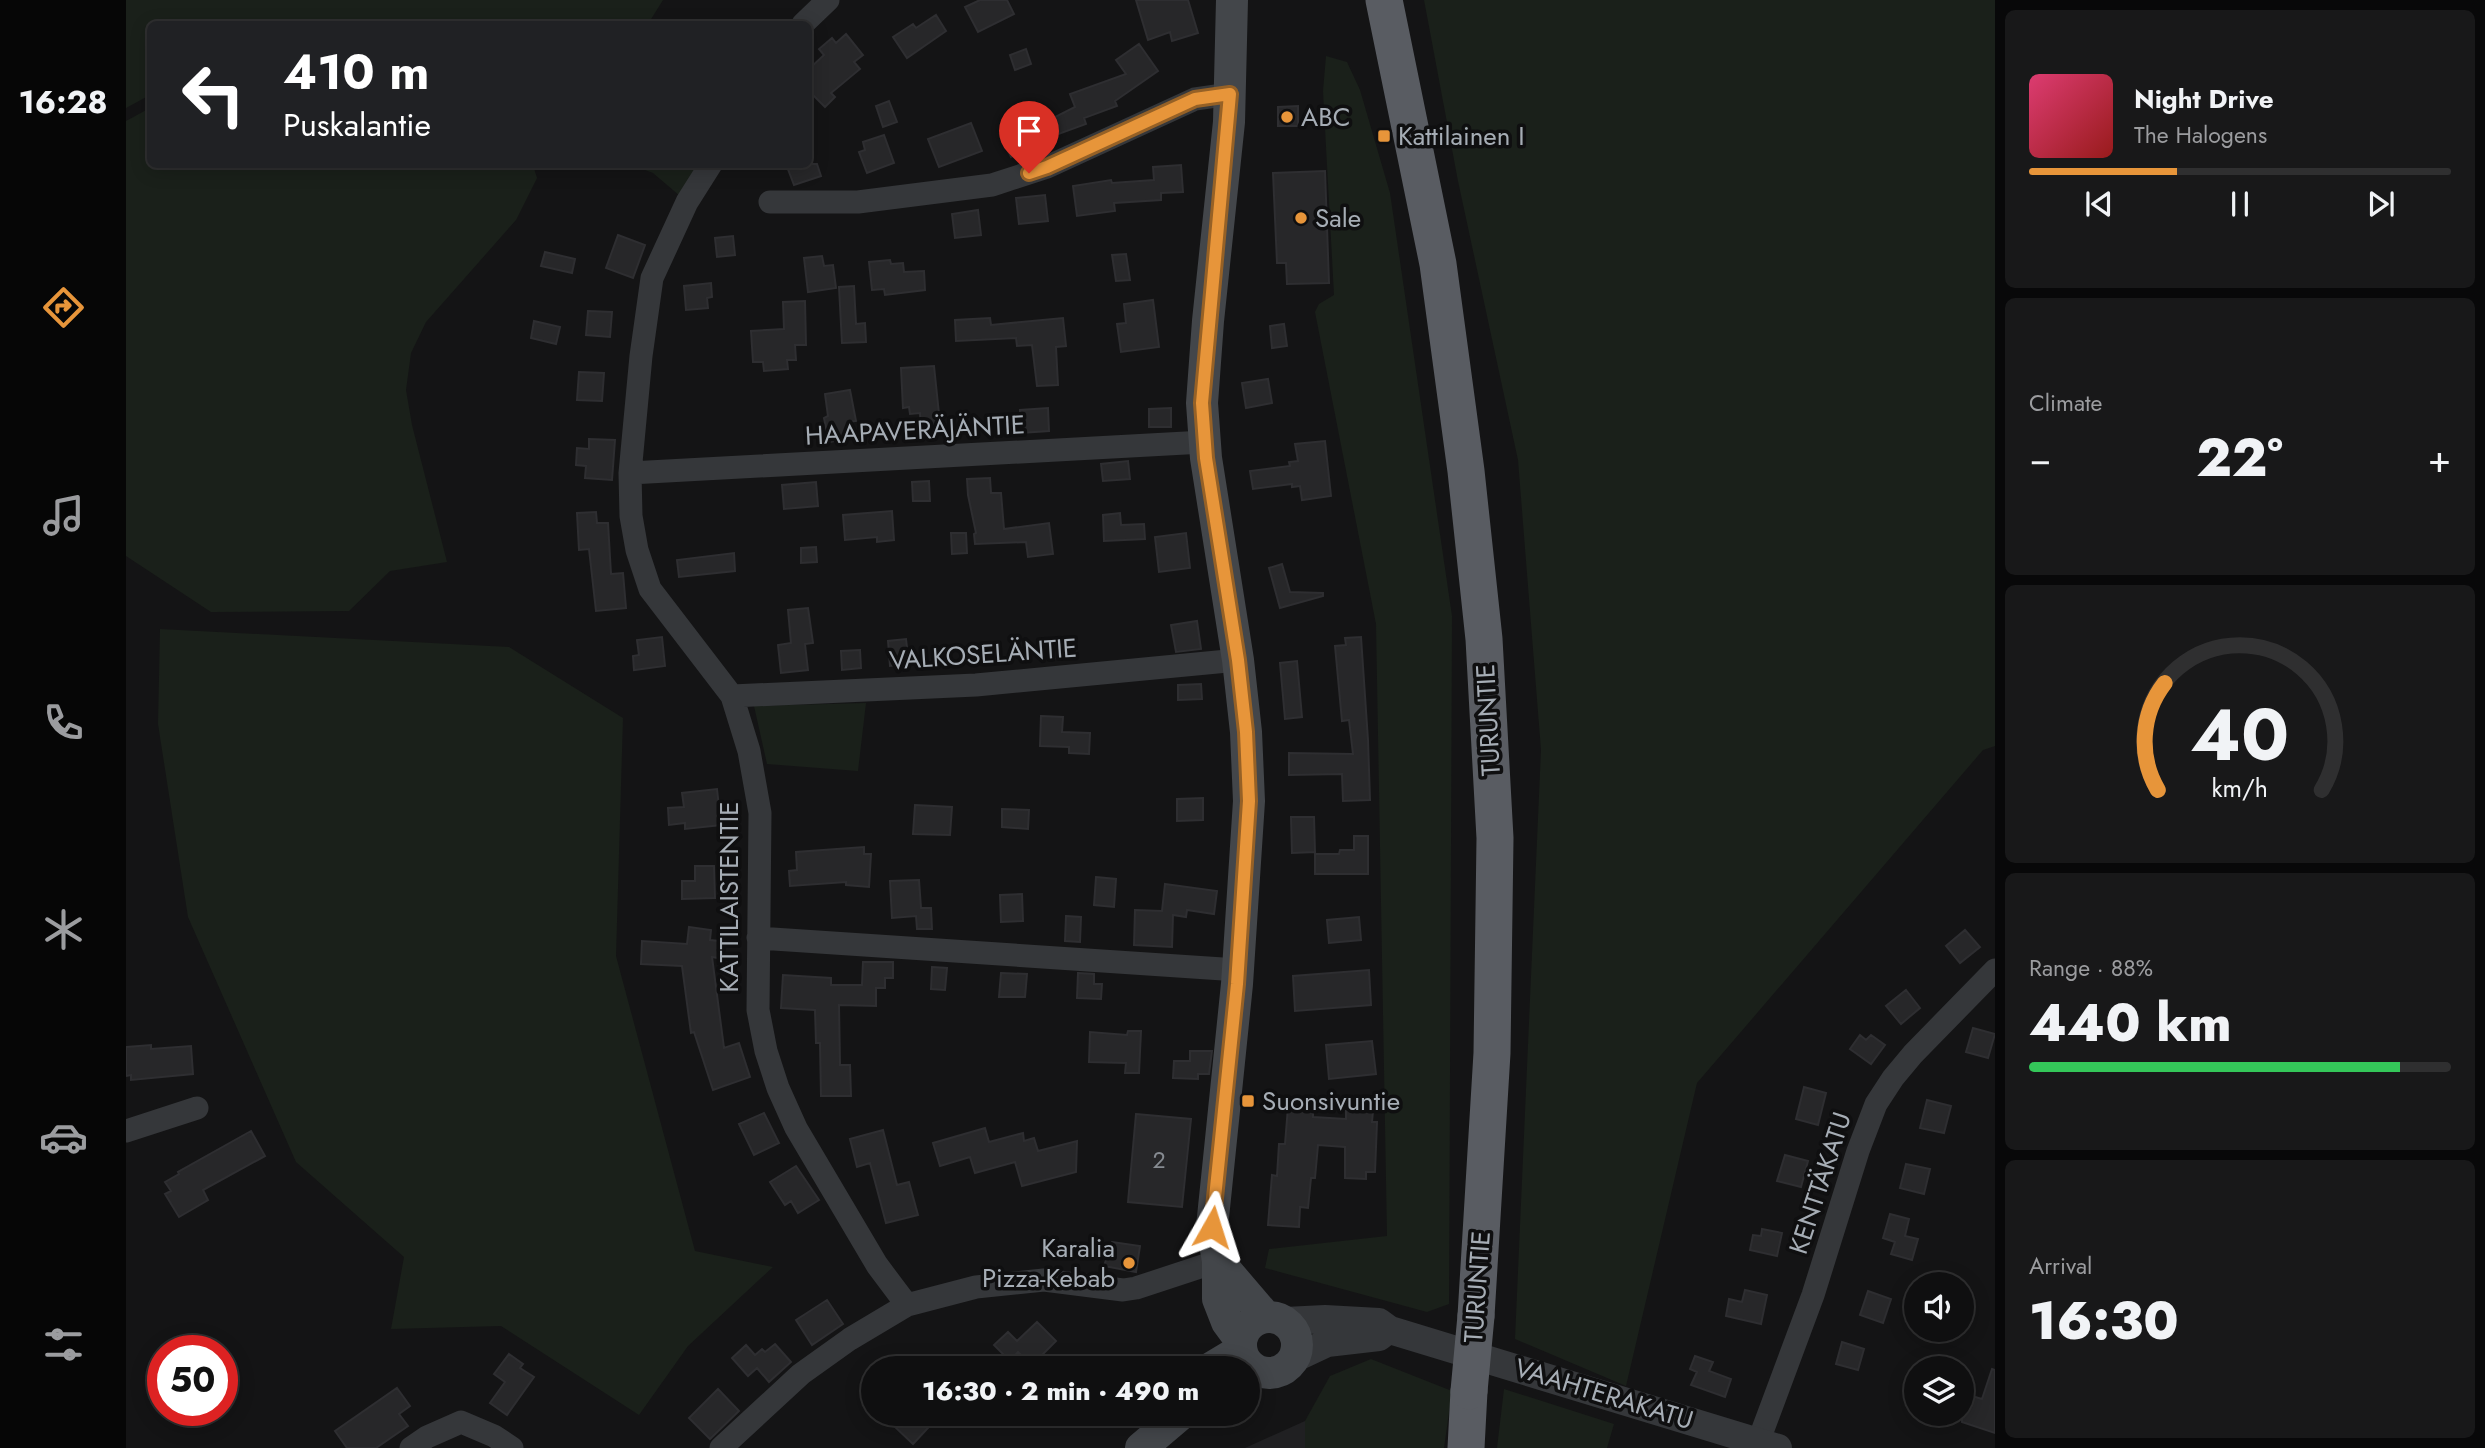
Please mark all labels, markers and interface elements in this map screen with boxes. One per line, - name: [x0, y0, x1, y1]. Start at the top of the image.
- text: 410 m: [283, 37, 429, 107]
- icon: left: [168, 49, 259, 140]
- text: 16:28: [18, 79, 108, 125]
- text: Night Drive: [2134, 80, 2274, 118]
- place label: ABC: [1301, 98, 1350, 136]
- pin: [999, 101, 1059, 173]
- text: Puskalantie: [283, 102, 431, 148]
- marker: ABC: [1279, 109, 1295, 125]
- icon: arrive: [1010, 112, 1048, 150]
- place label: Kattilainen I: [1398, 117, 1525, 155]
- text: The Halogens: [2134, 118, 2267, 152]
- marker: Kattilainen I: [1376, 128, 1392, 144]
- icon: previous: [2080, 185, 2118, 223]
- icon: pause: [2221, 185, 2259, 223]
- icon: next: [2362, 185, 2400, 223]
- place label: Sale: [1315, 199, 1361, 237]
- marker: Sale: [1293, 210, 1309, 226]
- icon: directions: [39, 283, 88, 332]
- text: Climate: [2029, 386, 2102, 420]
- street label: HAAPAVERÄJÄNTIE: [804, 405, 1026, 455]
- text: 22°: [2196, 420, 2283, 496]
- text: −: [2029, 431, 2051, 486]
- text: +: [2428, 431, 2451, 486]
- icon: music: [39, 491, 88, 540]
- street label: VALKOSELÄNTIE: [888, 628, 1078, 680]
- street label: TURUNTIE: [1466, 663, 1510, 777]
- text: 40: [2190, 682, 2290, 787]
- icon: phone: [39, 698, 88, 747]
- text: km/h: [2212, 770, 2268, 806]
- street label: KATTILAISTENTIE: [710, 802, 748, 992]
- icon: climate: [39, 905, 88, 954]
- text: Range · 88%: [2029, 951, 2153, 985]
- text: 440 km: [2029, 985, 2232, 1061]
- place label: Suonsivuntie: [1262, 1082, 1400, 1120]
- marker: Suonsivuntie: [1240, 1093, 1256, 1109]
- street label: KENTTÄKATU: [1779, 1107, 1861, 1259]
- icon: car: [39, 1113, 88, 1162]
- house number: 2: [1152, 1143, 1166, 1177]
- position arrow: [1175, 1190, 1249, 1264]
- place label: Karalia Pizza-Kebab: [982, 1229, 1115, 1297]
- street label: TURUNTIE: [1454, 1230, 1500, 1344]
- text: Arrival: [2029, 1249, 2092, 1283]
- marker: Karalia Pizza-Kebab: [1121, 1255, 1137, 1271]
- map controls: [1904, 1272, 1974, 1426]
- button: sound: [1904, 1272, 1974, 1342]
- text: 16:30: [2029, 1283, 2179, 1359]
- icon: filters: [39, 1320, 88, 1369]
- speed limit sign: 50: [147, 1335, 238, 1426]
- street label: VAAHTERAKATU: [1510, 1349, 1698, 1439]
- button: layers: [1904, 1356, 1974, 1426]
- text: 16:30 · 2 min · 490 m: [922, 1372, 1199, 1410]

